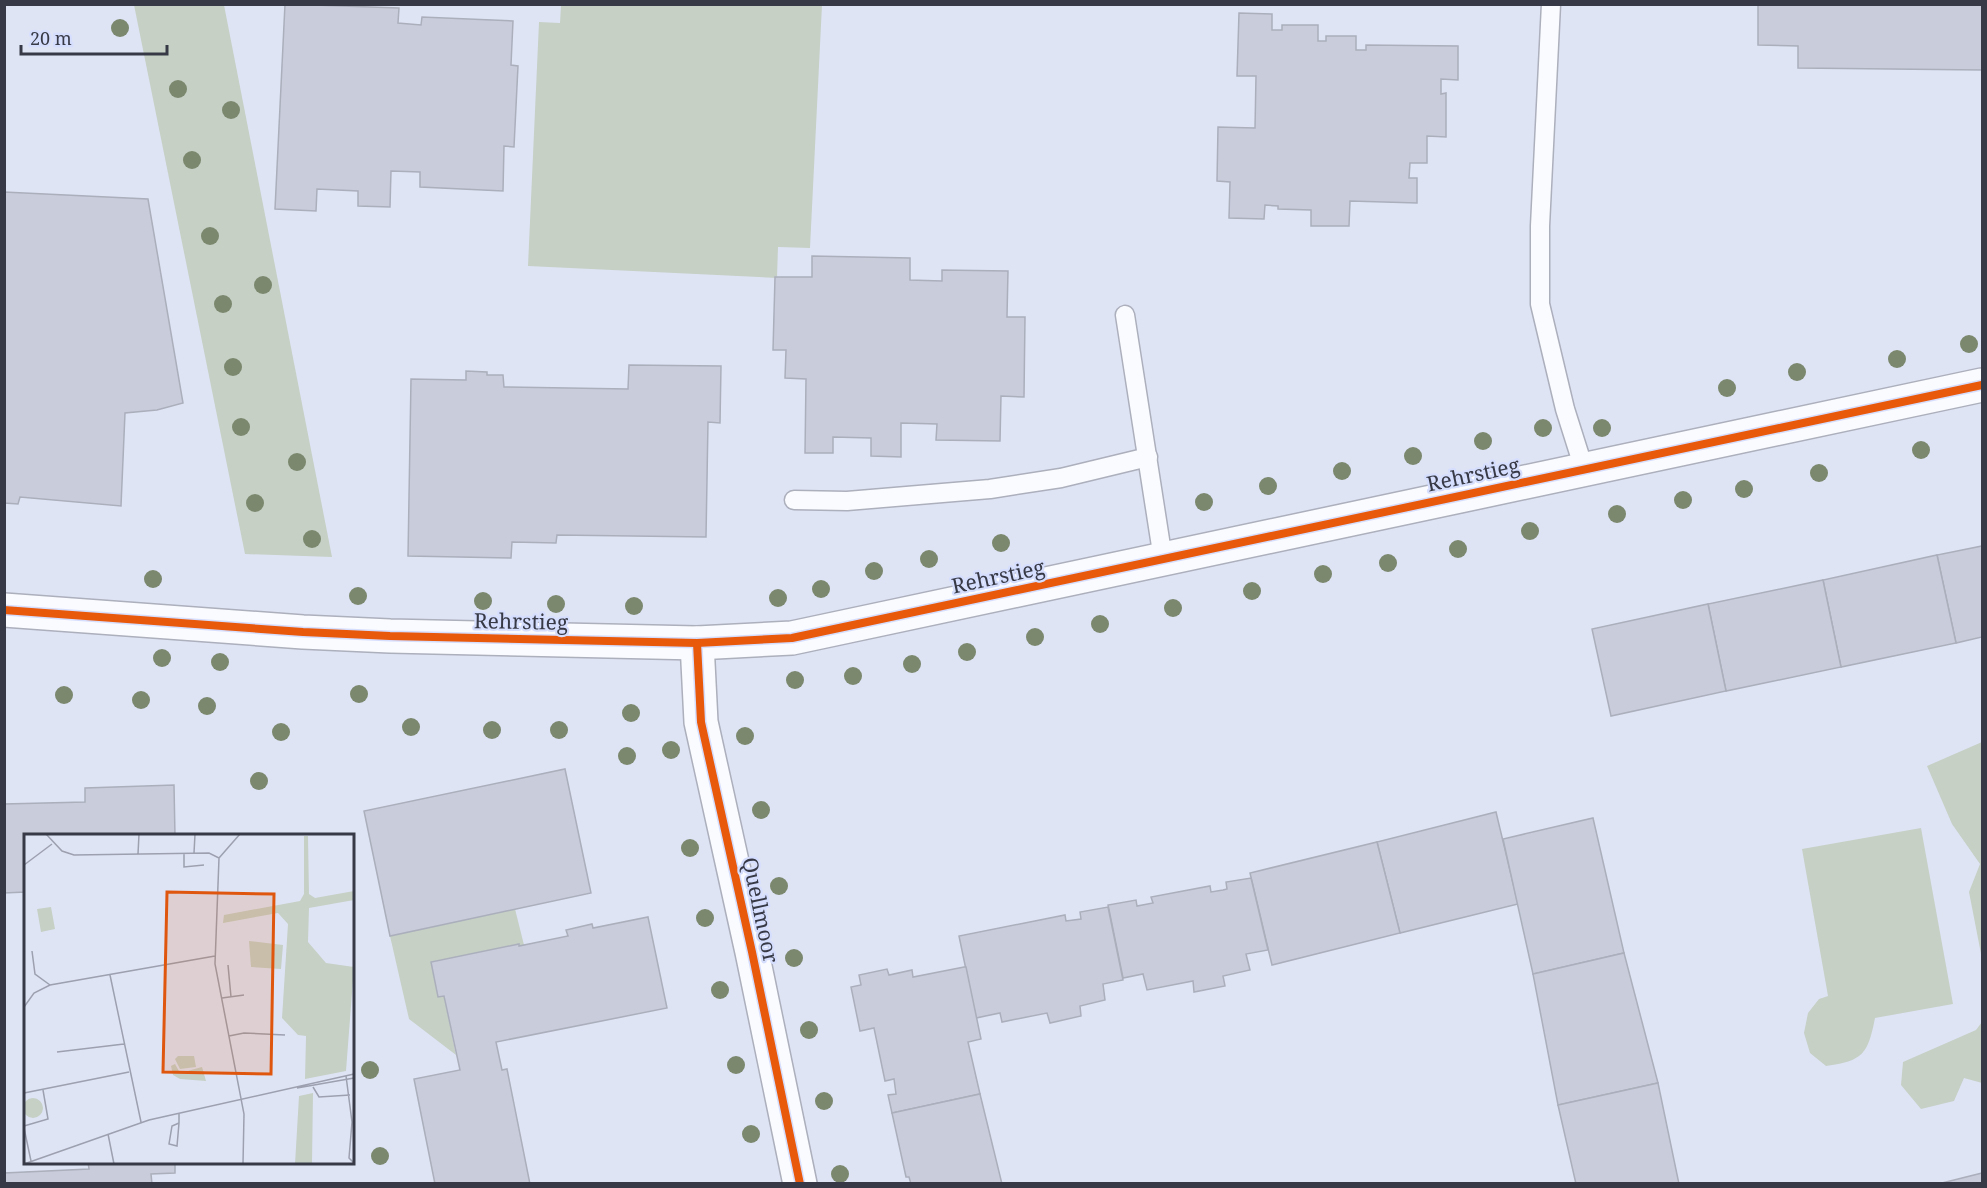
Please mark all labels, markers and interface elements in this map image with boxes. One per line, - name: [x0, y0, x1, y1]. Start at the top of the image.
- scale bar: [21, 18, 166, 56]
- text: 20 m: [30, 26, 72, 50]
- street label: Rehrstieg: [1424, 450, 1523, 498]
- street label: Rehrstieg: [949, 552, 1048, 600]
- street label: Rehrstieg: [474, 606, 569, 636]
- inset map: [24, 834, 354, 1164]
- street label: Quellmoor: [736, 855, 786, 965]

